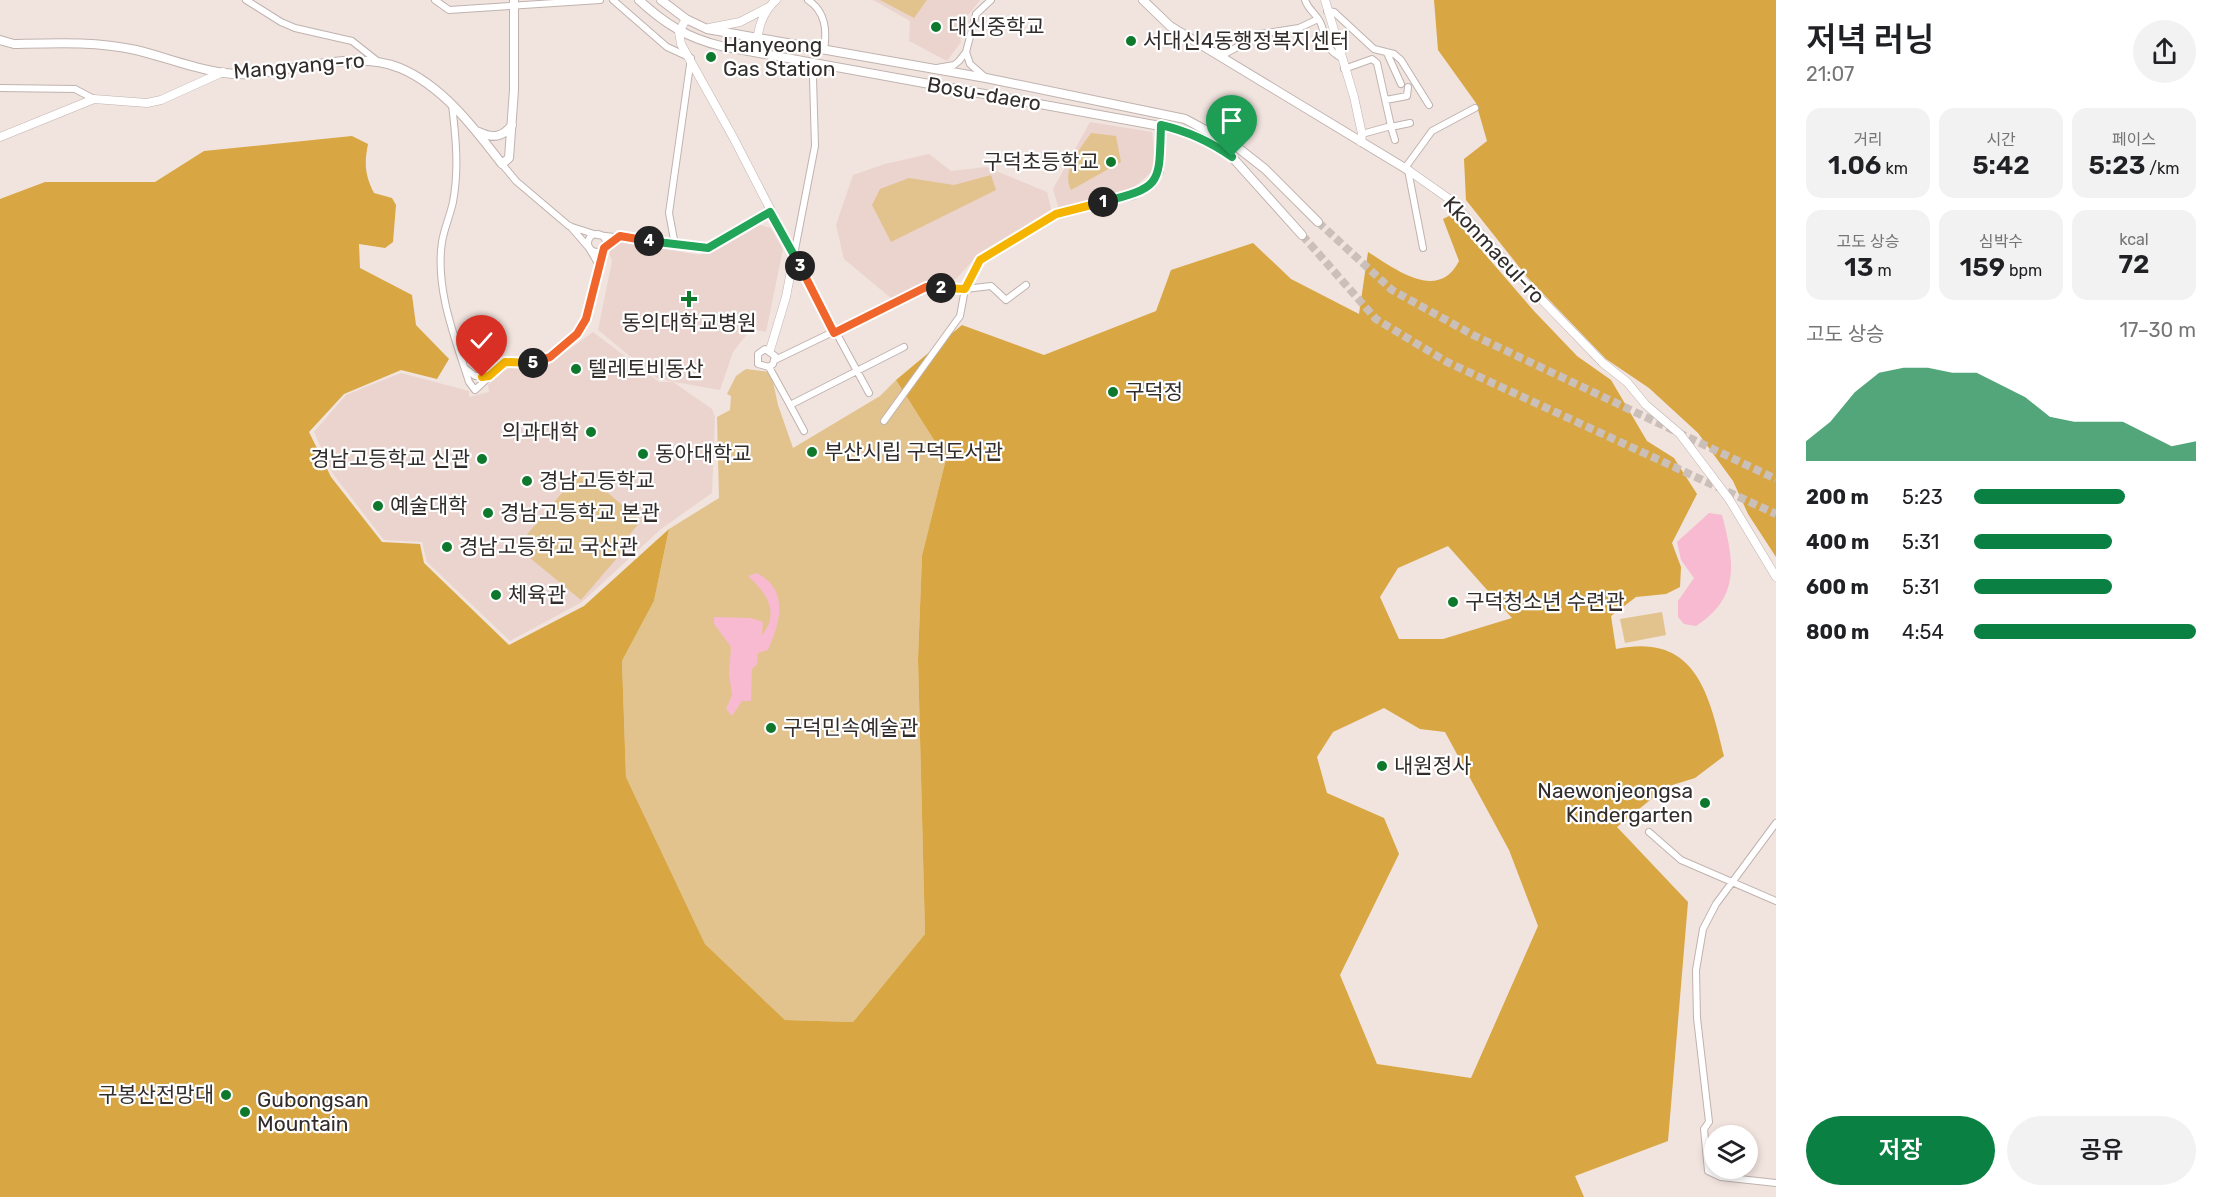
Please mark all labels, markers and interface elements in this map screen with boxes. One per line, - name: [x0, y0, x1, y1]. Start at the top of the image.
- place label: 대신중학교: [948, 14, 1045, 39]
- marker: 대신중학교: [929, 20, 943, 34]
- text: 저녁 러닝: [1806, 20, 1935, 59]
- button: share: [2133, 20, 2196, 83]
- place label: 서대신4동행정복지센터: [1143, 28, 1349, 53]
- place label: Hanyeong Gas Station: [723, 32, 836, 81]
- marker: 서대신4동행정복지센터: [1124, 34, 1138, 48]
- street label: Mangyang-ro: [232, 47, 366, 84]
- marker: Hanyeong Gas Station: [704, 50, 718, 64]
- text: 21:07: [1806, 62, 1854, 86]
- street label: Bosu-daero: [925, 71, 1043, 116]
- pin: [1206, 95, 1257, 157]
- icon: arrive: [1215, 104, 1248, 137]
- text: 거리: [1853, 130, 1883, 149]
- text: 시간: [1986, 130, 2016, 149]
- text: 페이스: [2112, 130, 2156, 149]
- place label: 구덕초등학교: [983, 149, 1099, 174]
- text: 1.06: [1828, 150, 1881, 181]
- text: 5:42: [1972, 150, 2030, 181]
- text: 5:23: [2088, 150, 2145, 181]
- marker: 구덕초등학교: [1104, 155, 1118, 169]
- text: km: [1881, 159, 1908, 178]
- text: /km: [2145, 159, 2180, 178]
- pin: 1: [1088, 187, 1118, 217]
- street label: Kkonmaeul-ro: [1438, 191, 1550, 308]
- text: 1: [1099, 192, 1107, 211]
- pin: 4: [634, 226, 664, 256]
- text: kcal: [2119, 230, 2149, 249]
- text: 4: [644, 231, 654, 250]
- text: 고도 상승: [1837, 232, 1899, 251]
- text: 심박수: [1979, 232, 2023, 251]
- text: 72: [2119, 249, 2150, 280]
- pin: 3: [785, 251, 815, 281]
- text: 13: [1844, 252, 1874, 283]
- text: 159: [1960, 252, 2005, 283]
- text: 3: [795, 256, 805, 275]
- text: m: [1874, 261, 1892, 280]
- text: bpm: [2005, 261, 2042, 280]
- pin: 2: [926, 273, 956, 303]
- text: 2: [936, 278, 946, 297]
- marker: 동의대학교병원: [680, 290, 698, 308]
- place label: 동의대학교병원: [621, 310, 757, 335]
- pin: [456, 315, 507, 377]
- text: 17–30 m: [2119, 318, 2196, 342]
- text: 고도 상승: [1806, 322, 1885, 346]
- icon: check: [465, 324, 498, 357]
- pin: 5: [518, 348, 548, 378]
- text: 5: [528, 353, 538, 372]
- place label: 텔레토비동산: [588, 356, 704, 381]
- marker: 텔레토비동산: [569, 362, 583, 376]
- place label: 구덕정: [1125, 379, 1183, 404]
- marker: 구덕정: [1106, 385, 1120, 399]
- place label: 의과대학: [502, 419, 579, 444]
- marker: 의과대학: [584, 425, 598, 439]
- place label: 부산시립 구덕도서관: [824, 439, 1003, 464]
- place label: 동아대학교: [655, 441, 752, 466]
- marker: 부산시립 구덕도서관: [805, 445, 819, 459]
- place label: 경남고등학교 신관: [310, 446, 470, 471]
- marker: 동아대학교: [636, 447, 650, 461]
- marker: 경남고등학교 신관: [475, 452, 489, 466]
- place label: 경남고등학교: [539, 468, 655, 493]
- marker: 경남고등학교: [520, 474, 534, 488]
- text: 200 m: [1806, 485, 1869, 509]
- text: 5:23: [1902, 485, 1943, 509]
- place label: 예술대학: [390, 493, 467, 518]
- marker: 예술대학: [371, 499, 385, 513]
- place label: 경남고등학교 본관: [500, 500, 660, 525]
- marker: 경남고등학교 본관: [481, 506, 495, 520]
- text: 400 m: [1806, 530, 1869, 554]
- text: 5:31: [1902, 530, 1939, 554]
- place label: 경남고등학교 국산관: [459, 534, 638, 559]
- marker: 경남고등학교 국산관: [440, 540, 454, 554]
- text: 600 m: [1806, 575, 1869, 599]
- text: 5:31: [1902, 575, 1939, 599]
- place label: 체육관: [508, 582, 566, 607]
- marker: 체육관: [489, 588, 503, 602]
- place label: 구덕청소년 수련관: [1465, 589, 1625, 614]
- marker: 구덕청소년 수련관: [1446, 595, 1460, 609]
- text: 800 m: [1806, 620, 1869, 644]
- text: 4:54: [1902, 620, 1944, 644]
- place label: 구덕민속예술관: [783, 715, 918, 740]
- marker: 구덕민속예술관: [764, 721, 778, 735]
- place label: 내원정사: [1394, 753, 1471, 778]
- marker: 내원정사: [1375, 759, 1389, 773]
- place label: Naewonjeongsa Kindergarten: [1537, 778, 1693, 827]
- marker: Naewonjeongsa Kindergarten: [1698, 796, 1712, 810]
- place label: 구봉산전망대: [98, 1082, 214, 1107]
- place label: Gubongsan Mountain: [257, 1087, 369, 1136]
- marker: 구봉산전망대: [219, 1088, 233, 1102]
- marker: Gubongsan Mountain: [238, 1105, 252, 1119]
- button: 저장: [1806, 1116, 1995, 1185]
- button: 공유: [2007, 1116, 2196, 1185]
- map controls: [1704, 1125, 1758, 1179]
- button: layers: [1704, 1125, 1758, 1179]

